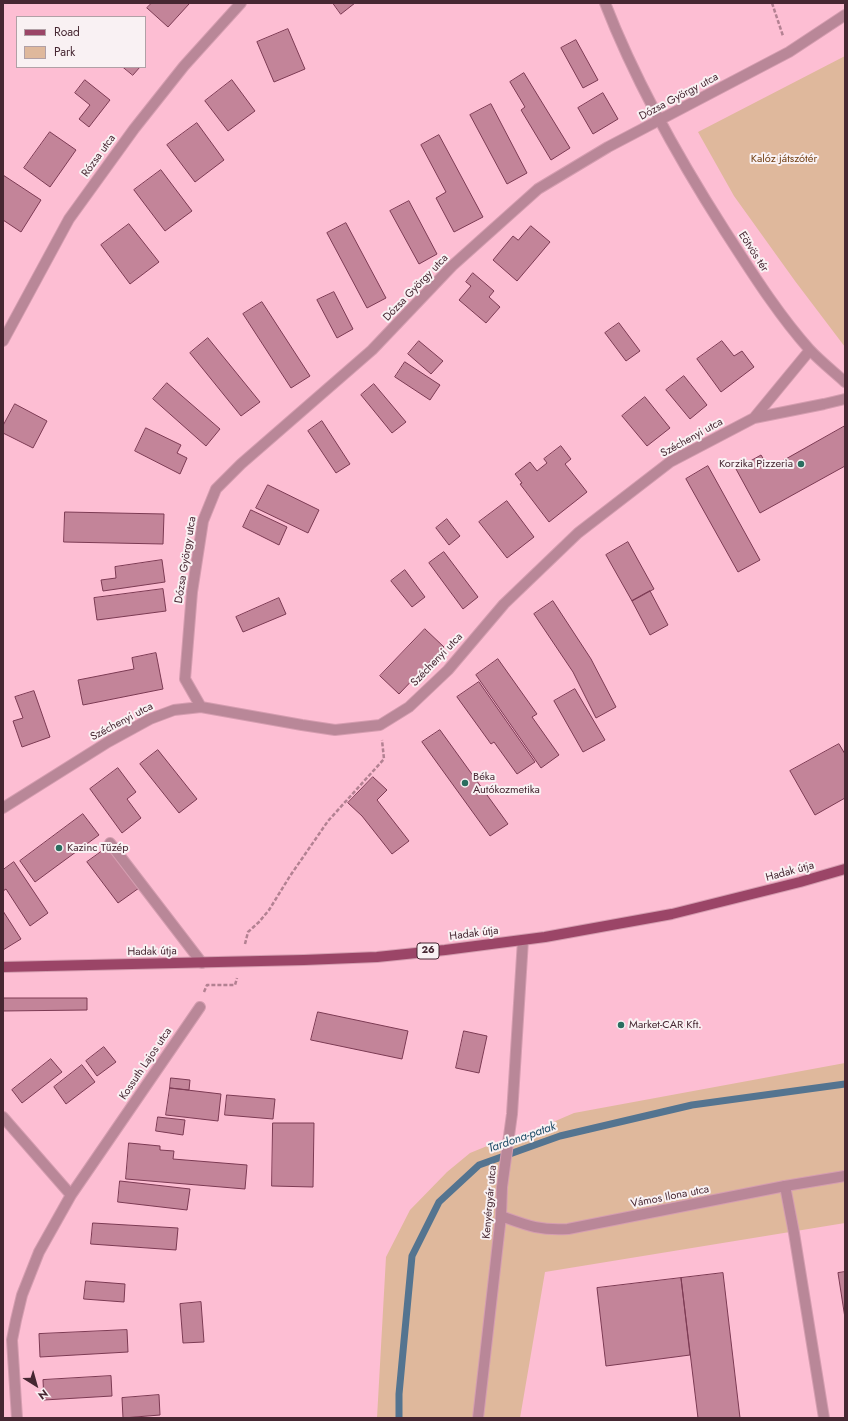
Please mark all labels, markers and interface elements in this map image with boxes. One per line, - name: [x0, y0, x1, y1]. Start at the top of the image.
- legend: [16, 16, 146, 68]
- text: Road: [54, 23, 80, 41]
- text: Park: [54, 43, 75, 61]
- street label: Dózsa György utca: [637, 71, 721, 123]
- street label: Rózsa utca: [79, 132, 119, 180]
- park label: Kalóz játszótér: [751, 152, 817, 166]
- street label: Eötvös tér: [735, 229, 771, 275]
- street label: Dózsa György utca: [381, 252, 451, 324]
- street label: Széchenyi utca: [659, 416, 725, 460]
- place label: Korzika Pizzeria: [719, 457, 793, 471]
- marker: Korzika Pizzeria: [796, 459, 806, 469]
- street label: Dózsa György utca: [173, 516, 199, 604]
- street label: Széchenyi utca: [408, 631, 466, 689]
- street label: Széchenyi utca: [88, 700, 156, 744]
- place label: Béka Autókozmetika: [473, 770, 540, 796]
- marker: Béka Autókozmetika: [460, 778, 470, 788]
- place label: Kazinc Tüzép: [67, 841, 128, 855]
- marker: Kazinc Tüzép: [54, 843, 64, 853]
- street label: Hadak útja: [764, 859, 816, 885]
- street label: Hadak útja: [449, 924, 499, 944]
- road number: 26: [417, 943, 439, 959]
- street label: Hadak útja: [127, 945, 177, 959]
- place label: Market-CAR Kft.: [629, 1018, 702, 1032]
- marker: Market-CAR Kft.: [616, 1020, 626, 1030]
- street label: Kossuth Lajos utca: [117, 1026, 175, 1102]
- water label: Tardona-patak: [486, 1120, 558, 1156]
- street label: Kenyérgyár utca: [480, 1165, 500, 1239]
- street label: Vámos Ilona utca: [630, 1183, 710, 1211]
- north arrow: [16, 1365, 56, 1405]
- text: N: [35, 1386, 52, 1404]

